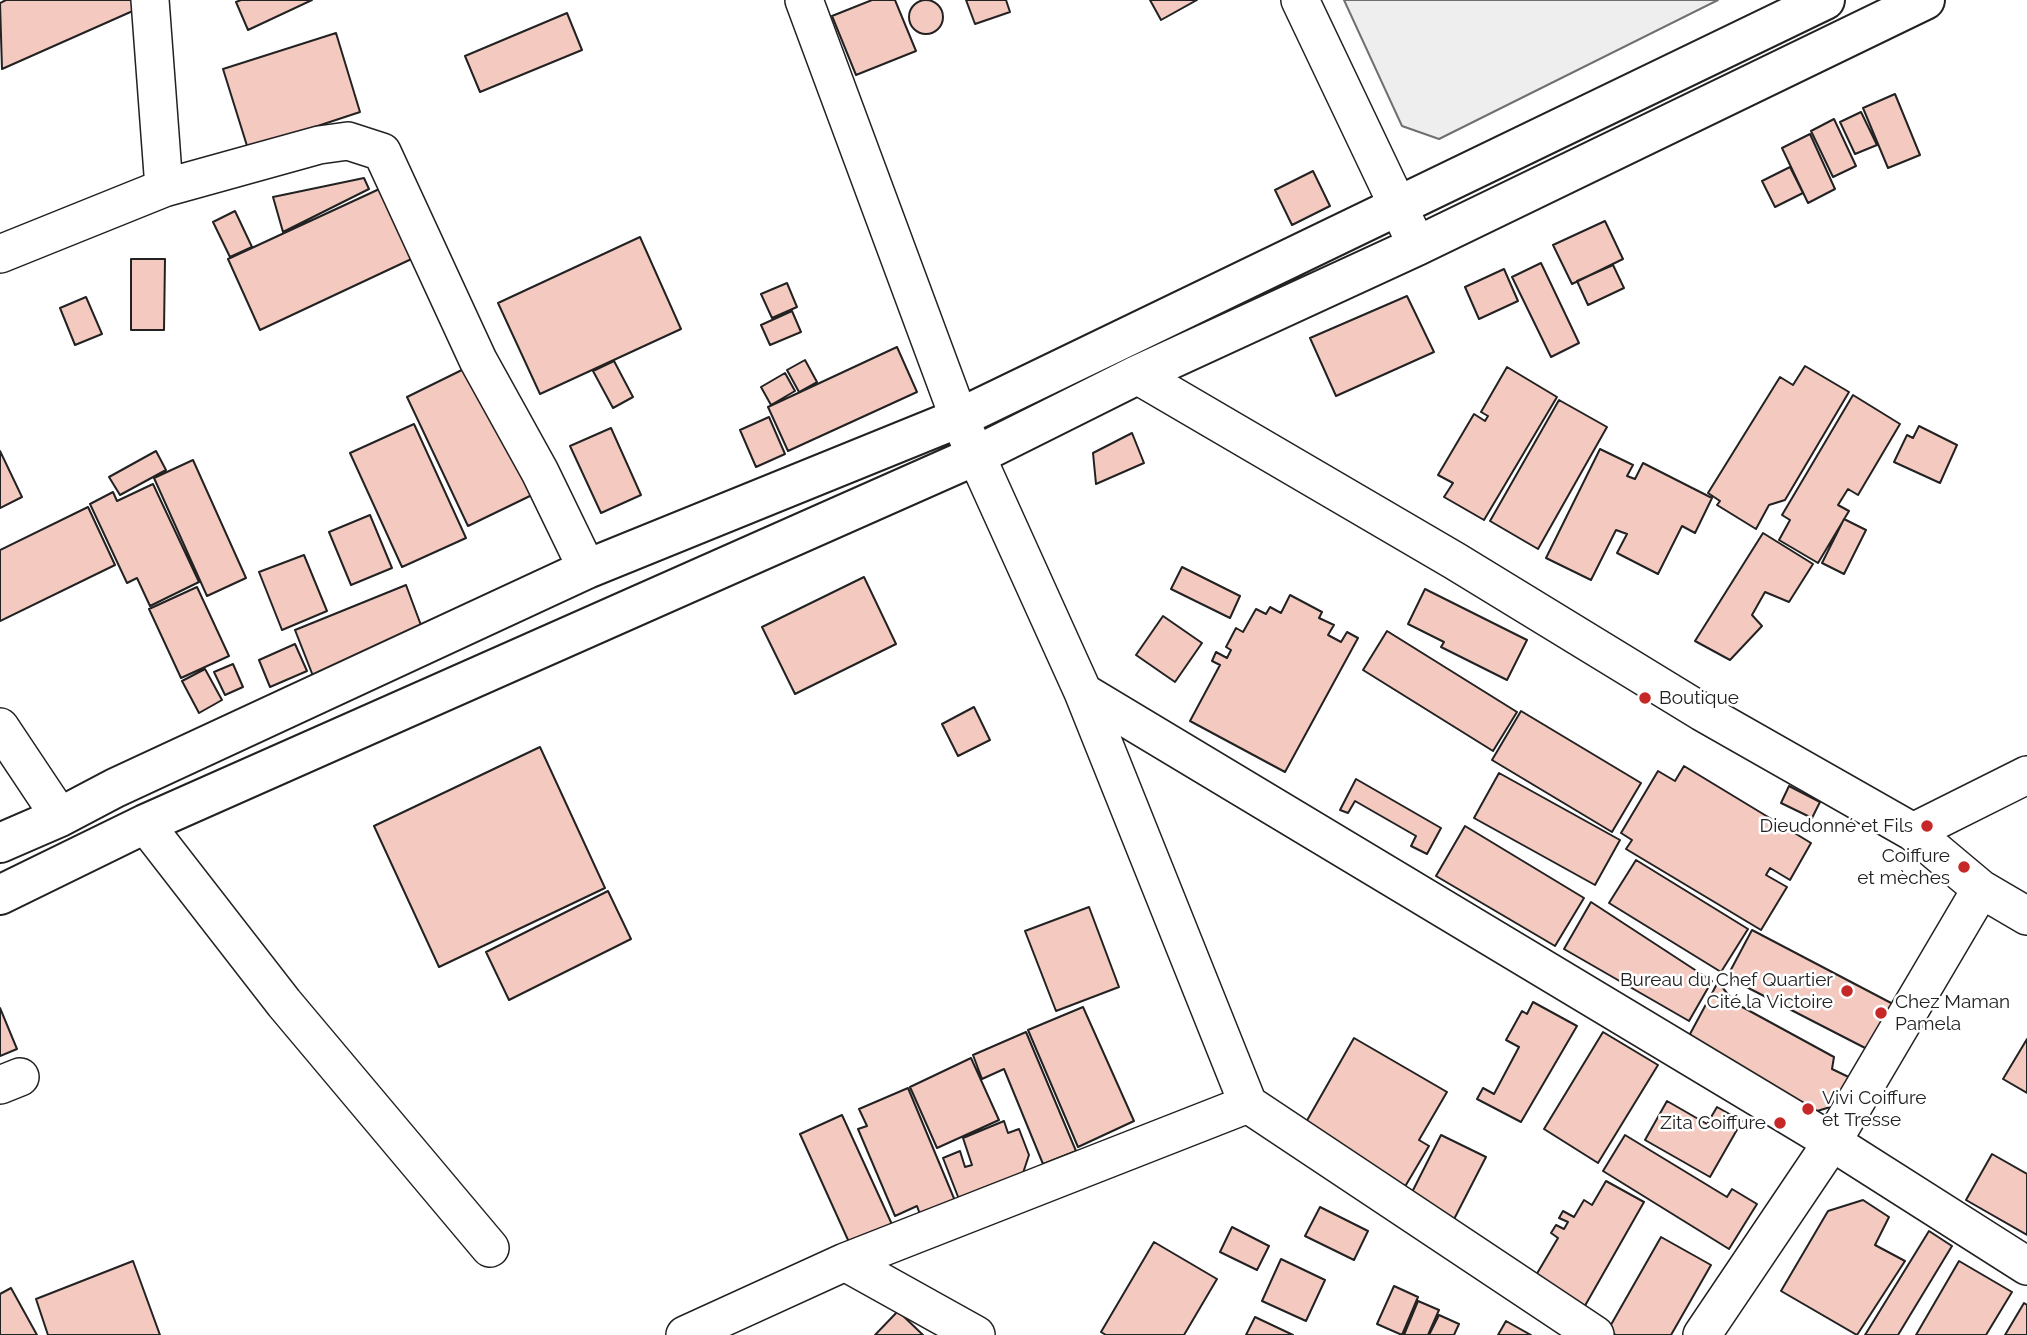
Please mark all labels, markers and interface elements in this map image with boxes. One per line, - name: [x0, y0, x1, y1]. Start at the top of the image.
- place label: Boutique: [1659, 687, 1739, 709]
- marker: Boutique: [1637, 690, 1653, 706]
- place label: Dieudonné et Fils: [1760, 815, 1913, 837]
- marker: Dieudonné et Fils: [1919, 818, 1935, 834]
- place label: Coiffure et mèches: [1857, 845, 1950, 889]
- marker: Coiffure et mèches: [1956, 859, 1972, 875]
- place label: Bureau du Chef Quartier Cité la Victoire: [1620, 969, 1833, 1013]
- marker: Bureau du Chef Quartier Cité la Victoire: [1839, 983, 1855, 999]
- place label: Chez Maman Pamela: [1895, 991, 2010, 1035]
- marker: Chez Maman Pamela: [1873, 1005, 1889, 1021]
- place label: Vivi Coiffure et Tresse: [1822, 1087, 1926, 1131]
- marker: Vivi Coiffure et Tresse: [1800, 1101, 1816, 1117]
- place label: Zita Coiffure: [1660, 1112, 1766, 1134]
- marker: Zita Coiffure: [1772, 1115, 1788, 1131]

